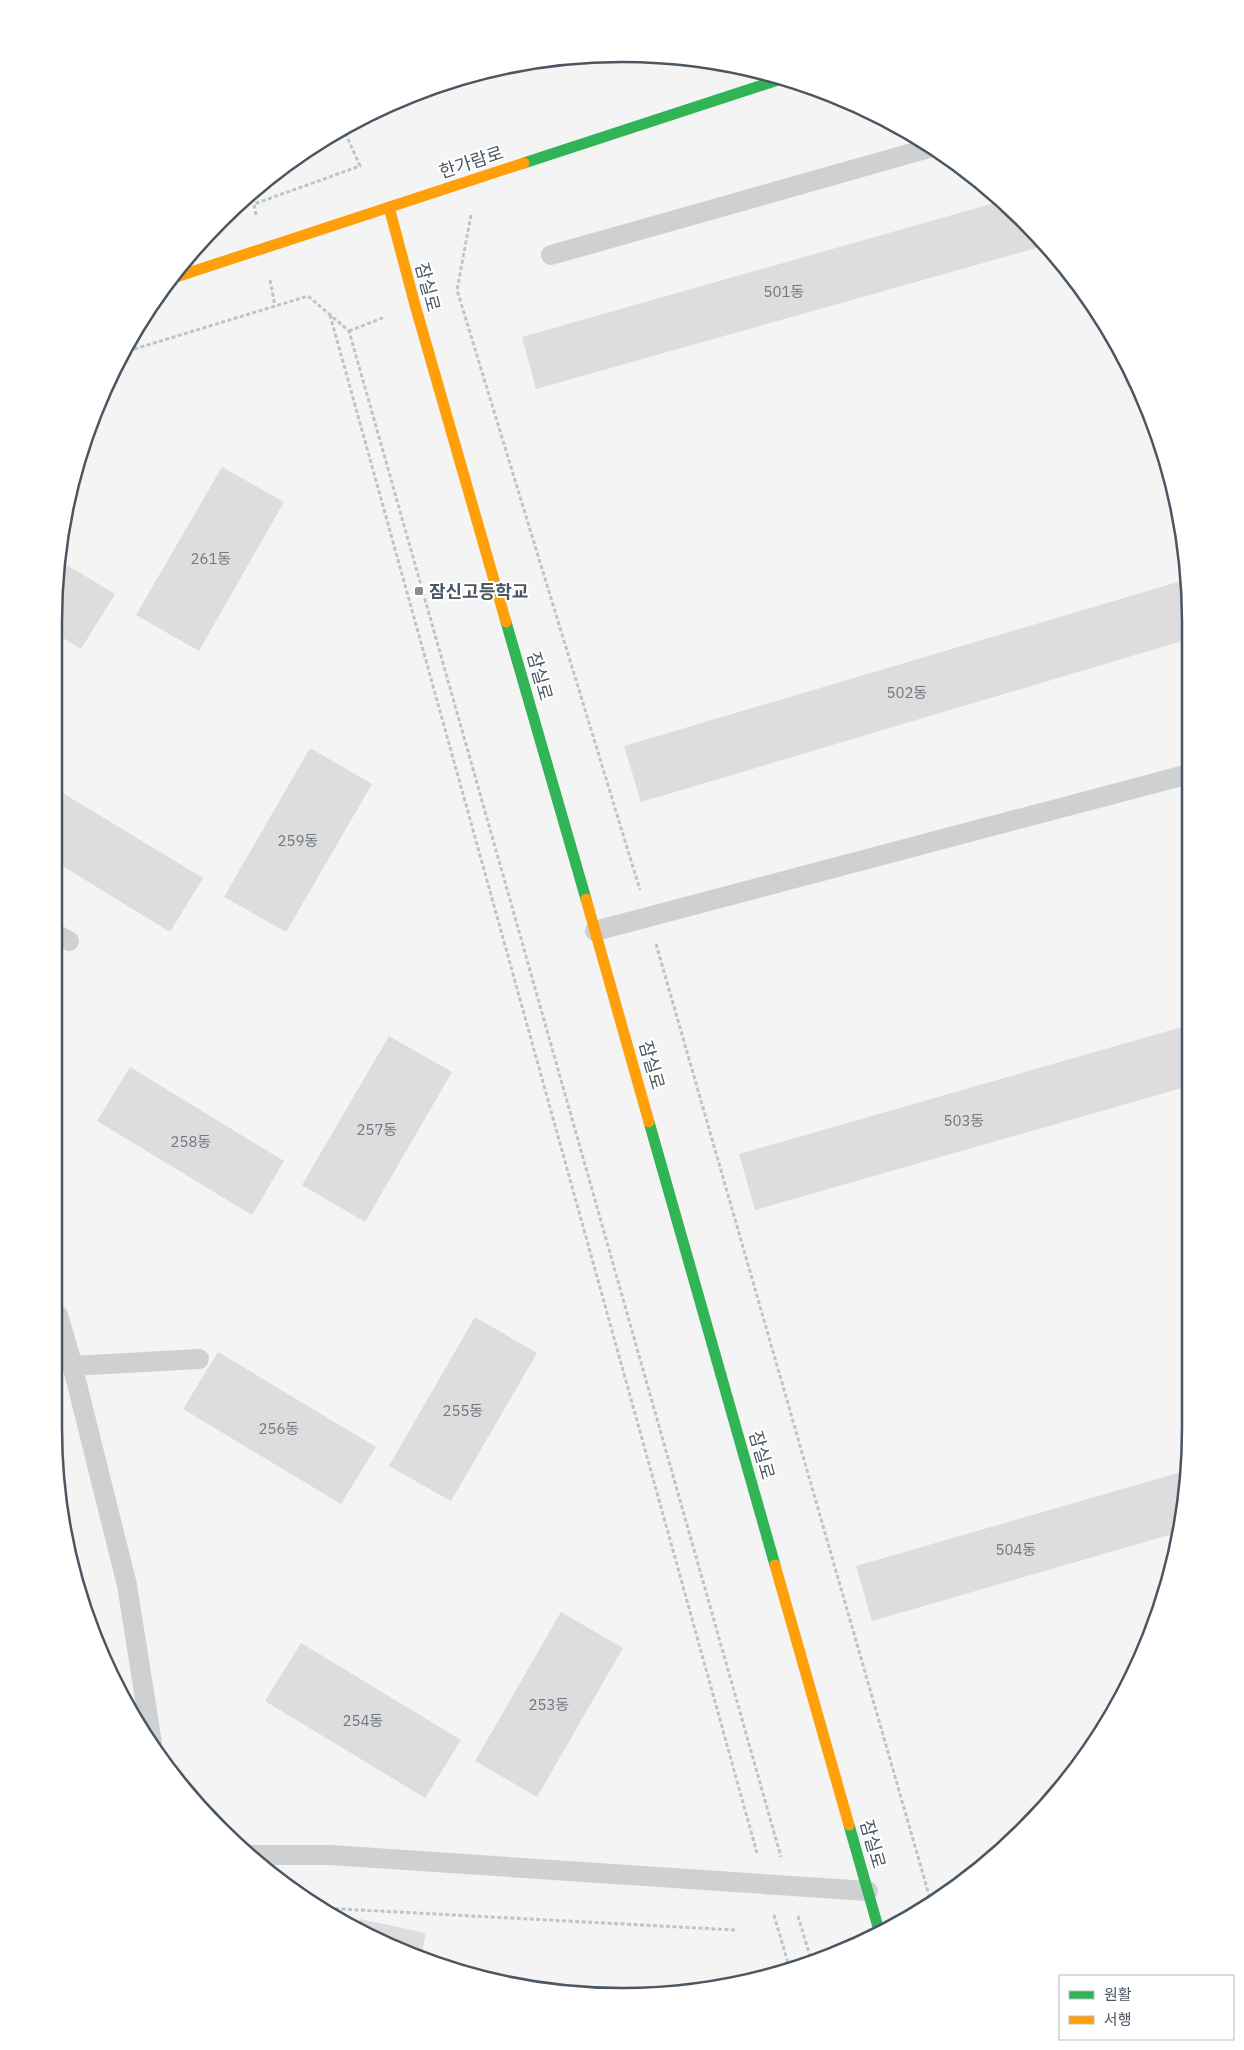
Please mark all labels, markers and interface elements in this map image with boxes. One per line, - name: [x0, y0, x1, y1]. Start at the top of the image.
- street label: 한가람로: [436, 141, 506, 183]
- street label: 잠실로: [410, 260, 446, 314]
- house number: 501동: [764, 282, 804, 301]
- house number: 261동: [191, 549, 231, 568]
- place label: 잠신고등학교: [429, 580, 528, 603]
- marker: 잠신고등학교: [413, 585, 425, 597]
- street label: 잠실로: [522, 649, 558, 703]
- house number: 502동: [887, 683, 927, 702]
- house number: 259동: [278, 831, 318, 850]
- street label: 잠실로: [634, 1038, 670, 1092]
- house number: 503동: [944, 1111, 984, 1130]
- house number: 257동: [357, 1120, 397, 1139]
- house number: 258동: [171, 1132, 211, 1151]
- house number: 255동: [443, 1401, 483, 1420]
- house number: 256동: [259, 1419, 299, 1438]
- street label: 잠실로: [744, 1428, 780, 1482]
- house number: 504동: [996, 1540, 1036, 1559]
- house number: 253동: [529, 1695, 569, 1714]
- house number: 254동: [343, 1711, 383, 1730]
- street label: 잠실로: [855, 1817, 891, 1871]
- legend: [1059, 1975, 1234, 2040]
- text: 원활: [1104, 1985, 1132, 2004]
- text: 서행: [1104, 2010, 1132, 2029]

